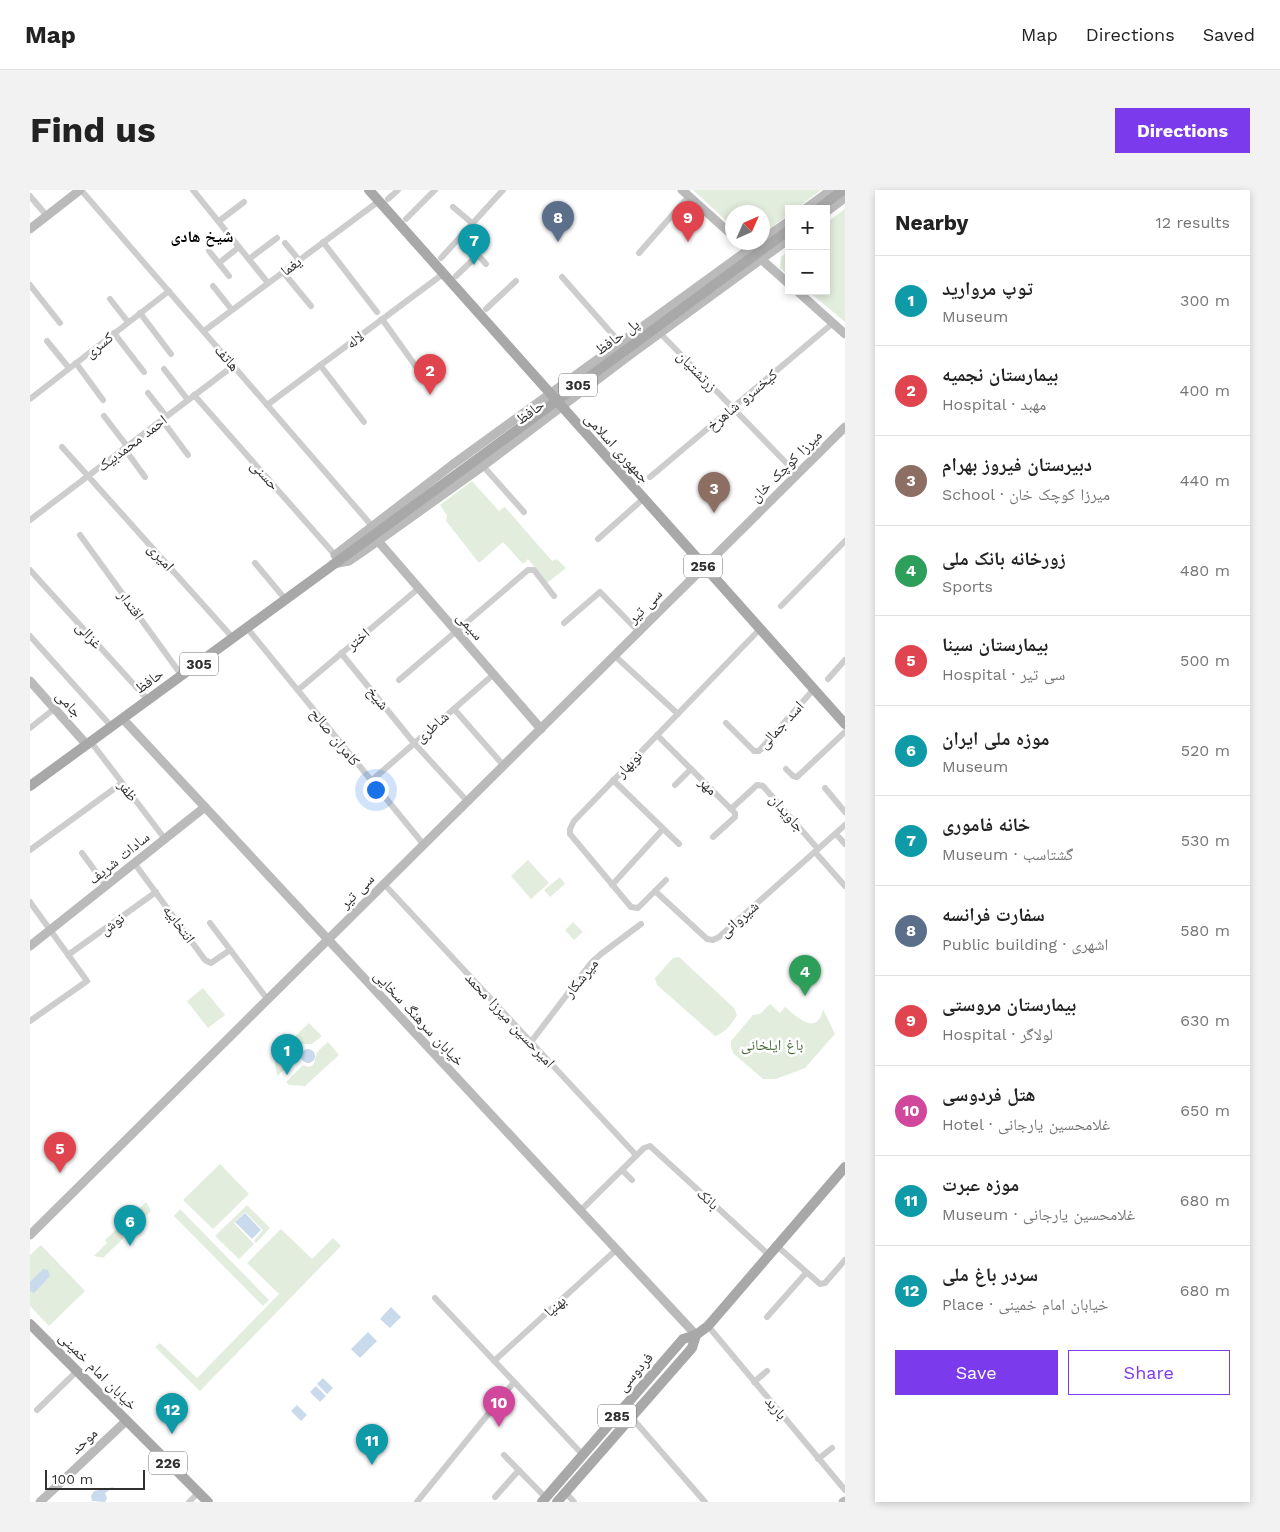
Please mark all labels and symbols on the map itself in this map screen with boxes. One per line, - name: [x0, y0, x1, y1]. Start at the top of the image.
- pin: 8: [542, 201, 574, 242]
- pin: 9: [672, 201, 704, 242]
- north arrow: [725, 205, 770, 250]
- pin: 7: [458, 224, 490, 265]
- district label: شیخ هادی: [170, 227, 234, 247]
- street label: یغما: [277, 252, 305, 280]
- street label: پل حافظ: [591, 315, 643, 360]
- street label: لاله: [343, 327, 367, 353]
- street label: کسری: [81, 328, 118, 363]
- street label: هاتف: [211, 341, 243, 375]
- street label: زرتشتیان: [672, 347, 721, 396]
- pin: 2: [414, 354, 446, 395]
- street label: کیخسرو شاهرخ: [703, 365, 782, 436]
- road number: 305: [559, 374, 597, 396]
- street label: حافظ: [512, 395, 548, 428]
- street label: جمهوری اسلامی: [580, 409, 654, 488]
- street label: احمد محمدبیک: [94, 411, 170, 475]
- street label: میرزا کوچک خان: [746, 426, 827, 506]
- street label: حسنی: [246, 456, 283, 495]
- pin: 3: [698, 472, 730, 513]
- street label: امیری: [143, 539, 178, 575]
- road number: 256: [684, 554, 722, 578]
- street label: سی تیر: [623, 585, 667, 629]
- street label: اقتدار: [114, 586, 148, 623]
- street label: سیمی: [452, 608, 487, 645]
- street label: غزالی: [71, 618, 106, 653]
- street label: اختر: [342, 624, 373, 654]
- road number: 305: [180, 652, 218, 676]
- street label: حافظ: [131, 664, 167, 697]
- street label: شیخ: [362, 683, 393, 714]
- street label: جامی: [51, 687, 86, 722]
- street label: اسد جمالی: [754, 697, 808, 753]
- street label: کامران صالح: [305, 704, 364, 770]
- street label: شاطری: [411, 707, 453, 747]
- street label: نوبهار: [611, 747, 646, 782]
- street label: مهر: [694, 772, 721, 799]
- street label: ظفر: [114, 776, 142, 805]
- your location: [363, 777, 389, 803]
- street label: جاویدان: [765, 790, 809, 837]
- street label: سادات شریف: [85, 828, 153, 888]
- street label: سی تیر: [335, 870, 379, 914]
- street label: شیروانی: [716, 897, 763, 942]
- street label: انتخابیه: [159, 901, 199, 947]
- street label: نوش: [96, 909, 129, 940]
- street label: میرشکار: [559, 955, 602, 1002]
- pin: 4: [789, 955, 821, 996]
- street label: خیابان سرهنگ سخایی: [369, 966, 468, 1071]
- street label: امیرحسین میرزا محمد: [461, 969, 559, 1072]
- pin: 1: [271, 1034, 303, 1075]
- park label: باغ ایلخانی: [741, 1036, 803, 1055]
- pin: 5: [44, 1132, 76, 1173]
- street label: بانک: [693, 1184, 723, 1214]
- pin: 6: [114, 1205, 146, 1246]
- street label: بهنیا: [540, 1291, 570, 1321]
- street label: خیابان امام خمینی: [54, 1328, 141, 1415]
- street label: فردوسی: [613, 1349, 658, 1396]
- pin: 10: [483, 1386, 515, 1427]
- pin: 12: [156, 1393, 188, 1434]
- street label: باربد: [761, 1393, 791, 1423]
- road number: 285: [598, 1404, 636, 1428]
- street label: موحد: [67, 1424, 101, 1458]
- pin: 11: [356, 1424, 388, 1465]
- road number: 226: [149, 1452, 187, 1474]
- scale bar: [45, 1467, 145, 1490]

